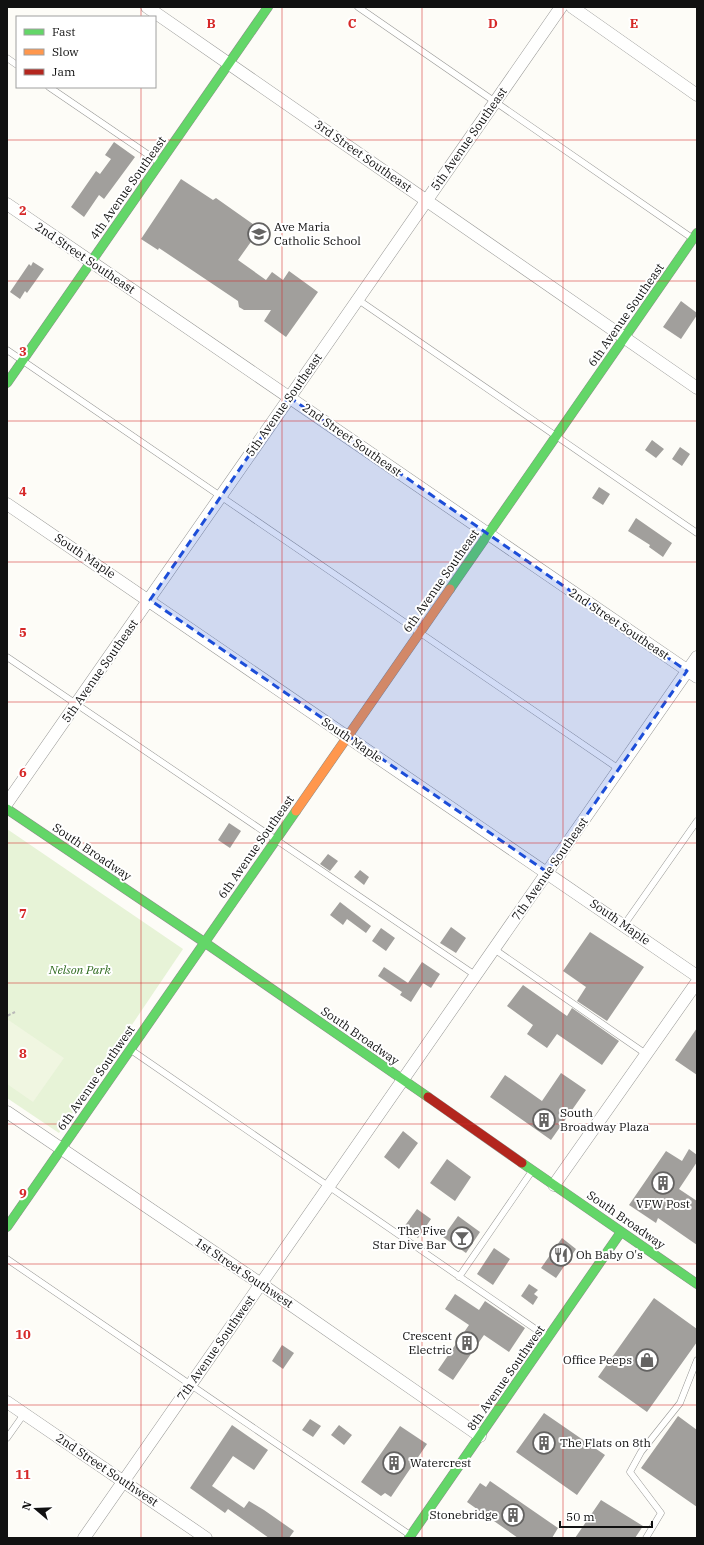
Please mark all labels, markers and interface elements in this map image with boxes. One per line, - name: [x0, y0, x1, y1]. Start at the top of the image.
- text: B: [206, 15, 216, 32]
- text: C: [348, 15, 357, 32]
- text: D: [488, 15, 498, 32]
- text: E: [630, 15, 638, 32]
- legend: [16, 16, 156, 88]
- text: Fast: [52, 24, 76, 39]
- text: Slow: [52, 44, 79, 59]
- text: Jam: [52, 64, 76, 79]
- street label: 5th Avenue Southeast: [427, 84, 510, 193]
- street label: 3rd Street Southeast: [312, 116, 415, 195]
- street label: 4th Avenue Southeast: [86, 133, 169, 242]
- text: 2: [19, 202, 27, 219]
- street label: 2nd Street Southeast: [32, 219, 138, 297]
- place label: Ave Maria Catholic School: [274, 219, 361, 248]
- school or university icon: Ave Maria Catholic School: [246, 221, 272, 247]
- street label: 6th Avenue Southeast: [584, 260, 667, 369]
- text: 3: [19, 343, 27, 360]
- street label: 5th Avenue Southeast: [242, 350, 325, 459]
- street label: 2nd Street Southeast: [300, 400, 405, 479]
- text: 4: [19, 483, 27, 500]
- street label: 6th Avenue Southeast: [399, 526, 482, 635]
- street label: South Maple: [52, 530, 119, 581]
- street label: 2nd Street Southeast: [566, 585, 672, 663]
- street label: 5th Avenue Southeast: [58, 616, 141, 725]
- text: 5: [19, 624, 27, 641]
- street label: South Maple: [319, 714, 386, 765]
- text: 6: [19, 764, 27, 781]
- street label: 6th Avenue Southeast: [214, 792, 297, 901]
- street label: 7th Avenue Southeast: [508, 814, 591, 923]
- street label: South Broadway: [50, 820, 135, 884]
- street label: South Maple: [587, 895, 653, 948]
- text: 7: [19, 905, 27, 922]
- park label: Nelson Park: [48, 962, 112, 977]
- street label: South Broadway: [318, 1003, 403, 1068]
- street label: 6th Avenue Southwest: [54, 1022, 138, 1133]
- text: 8: [19, 1045, 27, 1062]
- place label: South Broadway Plaza: [560, 1105, 650, 1134]
- building icon: South Broadway Plaza: [531, 1107, 557, 1133]
- building icon: VFW Post: [650, 1170, 676, 1196]
- text: 9: [19, 1185, 27, 1202]
- street label: South Broadway: [584, 1187, 669, 1252]
- place label: VFW Post: [636, 1196, 690, 1211]
- place label: The Five Star Dive Bar: [372, 1223, 447, 1252]
- bar icon: The Five Star Dive Bar: [449, 1225, 475, 1251]
- street label: 1st Street Southwest: [192, 1234, 296, 1311]
- restaurant icon: Oh Baby O's: [548, 1242, 574, 1268]
- place label: Oh Baby O's: [576, 1247, 643, 1262]
- street label: 7th Avenue Southwest: [174, 1292, 258, 1403]
- street label: 8th Avenue Southwest: [464, 1322, 548, 1433]
- text: 10: [15, 1326, 31, 1343]
- place label: Crescent Electric: [402, 1328, 452, 1357]
- building icon: Crescent Electric: [454, 1330, 480, 1356]
- shop icon: Office Peeps: [634, 1347, 660, 1373]
- place label: Office Peeps: [563, 1352, 632, 1367]
- street label: 2nd Street Southwest: [53, 1430, 161, 1509]
- building icon: The Flats on 8th: [531, 1430, 557, 1456]
- place label: The Flats on 8th: [560, 1435, 652, 1450]
- building icon: Watercrest: [381, 1450, 407, 1476]
- place label: Watercrest: [410, 1455, 471, 1470]
- text: 11: [15, 1466, 31, 1483]
- north arrow: [16, 1489, 56, 1529]
- text: N: [19, 1499, 35, 1512]
- building icon: Stonebridge: [500, 1502, 526, 1528]
- scale bar: [560, 1503, 652, 1529]
- place label: Stonebridge: [429, 1507, 498, 1522]
- text: 50 m: [566, 1509, 595, 1524]

